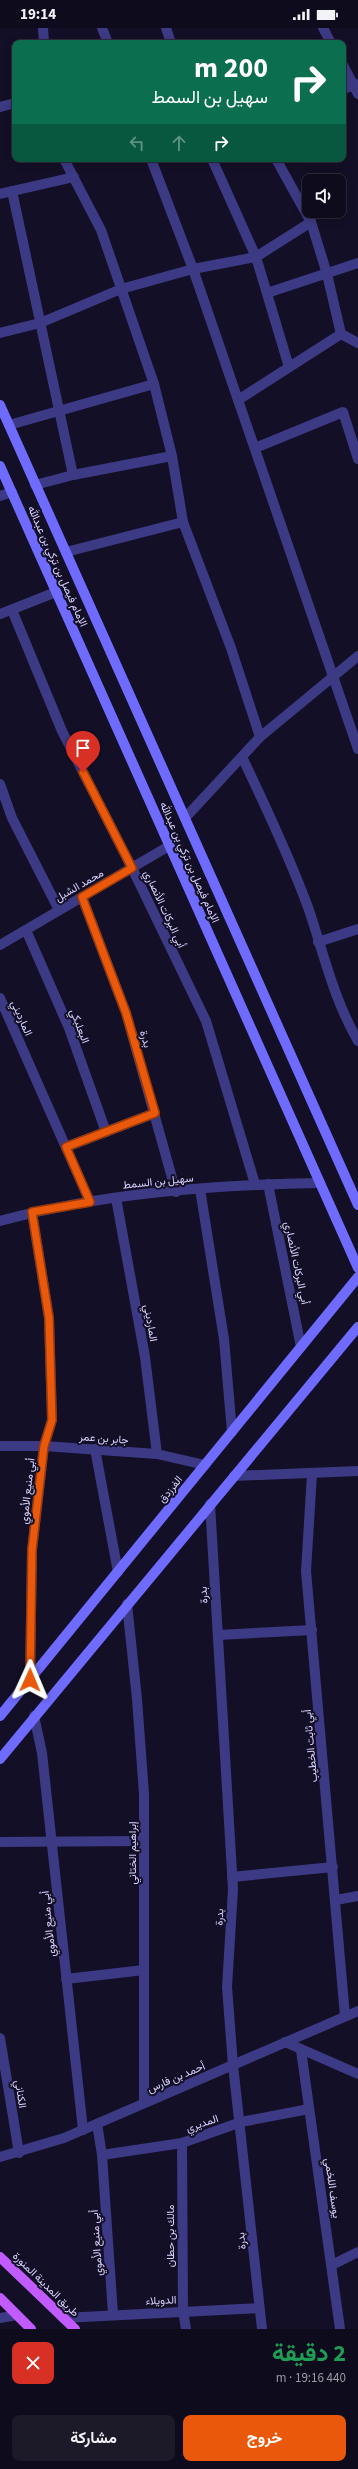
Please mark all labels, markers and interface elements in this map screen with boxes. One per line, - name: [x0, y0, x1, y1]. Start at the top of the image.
- text: 19:14: [20, 4, 56, 25]
- text: 200 m: [194, 48, 268, 88]
- icon: right: [282, 56, 334, 108]
- text: سهيل بن السمط: [152, 85, 268, 110]
- icon: left: [126, 132, 148, 154]
- icon: ahead: [168, 132, 190, 154]
- icon: right: [210, 132, 232, 154]
- map controls: [302, 174, 346, 218]
- button: sound: [302, 174, 346, 218]
- street label: الإمام فيصل بن تركي بن عبدالله: [22, 503, 91, 630]
- pin: [66, 731, 100, 772]
- icon: arrive: [72, 737, 94, 759]
- street label: الإمام فيصل بن تركي بن عبدالله: [154, 799, 223, 926]
- street label: محمد الشبل: [52, 865, 106, 905]
- street label: أبي البركات الأنصاري: [138, 868, 189, 952]
- street label: المارديني: [5, 998, 36, 1039]
- street label: البعلبكي: [64, 1007, 93, 1046]
- street label: بدرة: [136, 1029, 155, 1049]
- street label: سهيل بن السمط: [122, 1170, 195, 1193]
- street label: أبي البركات الأنصاري: [278, 1220, 313, 1307]
- street label: المارديني: [138, 1303, 161, 1343]
- street label: جابر بن عمر: [78, 1429, 129, 1448]
- street label: أبي منيع الأموي: [17, 1457, 40, 1525]
- street label: الفرزدق: [155, 1473, 186, 1506]
- street label: بدرة: [196, 1586, 211, 1604]
- position arrow: [9, 1659, 51, 1701]
- street label: أبي ثابت الخطيب: [300, 1708, 323, 1783]
- street label: إبراهيم الختاني: [125, 1821, 142, 1885]
- street label: أبي منيع الأموي: [38, 1889, 61, 1958]
- street label: بدرة: [212, 1908, 227, 1926]
- street label: أحمد بن فارس: [145, 2058, 208, 2096]
- street label: الكناني: [9, 2079, 30, 2109]
- street label: المديري: [184, 2111, 221, 2138]
- street label: يوسف اللخمي: [319, 2157, 344, 2219]
- street label: مالك بن حطان: [163, 2205, 178, 2267]
- street label: أبي منيع الأموي: [87, 2209, 108, 2277]
- street label: بدرة: [233, 2232, 250, 2250]
- street label: طريق المدينة المنورة: [9, 2249, 82, 2320]
- street label: الدويلاء: [145, 2292, 177, 2309]
- text: 2 دقيقة: [272, 2336, 346, 2371]
- button: close: [12, 2342, 54, 2384]
- text: 440 m · 19:16: [276, 2369, 346, 2387]
- button: مشاركة: [12, 2415, 175, 2461]
- button: خروج: [183, 2415, 346, 2461]

